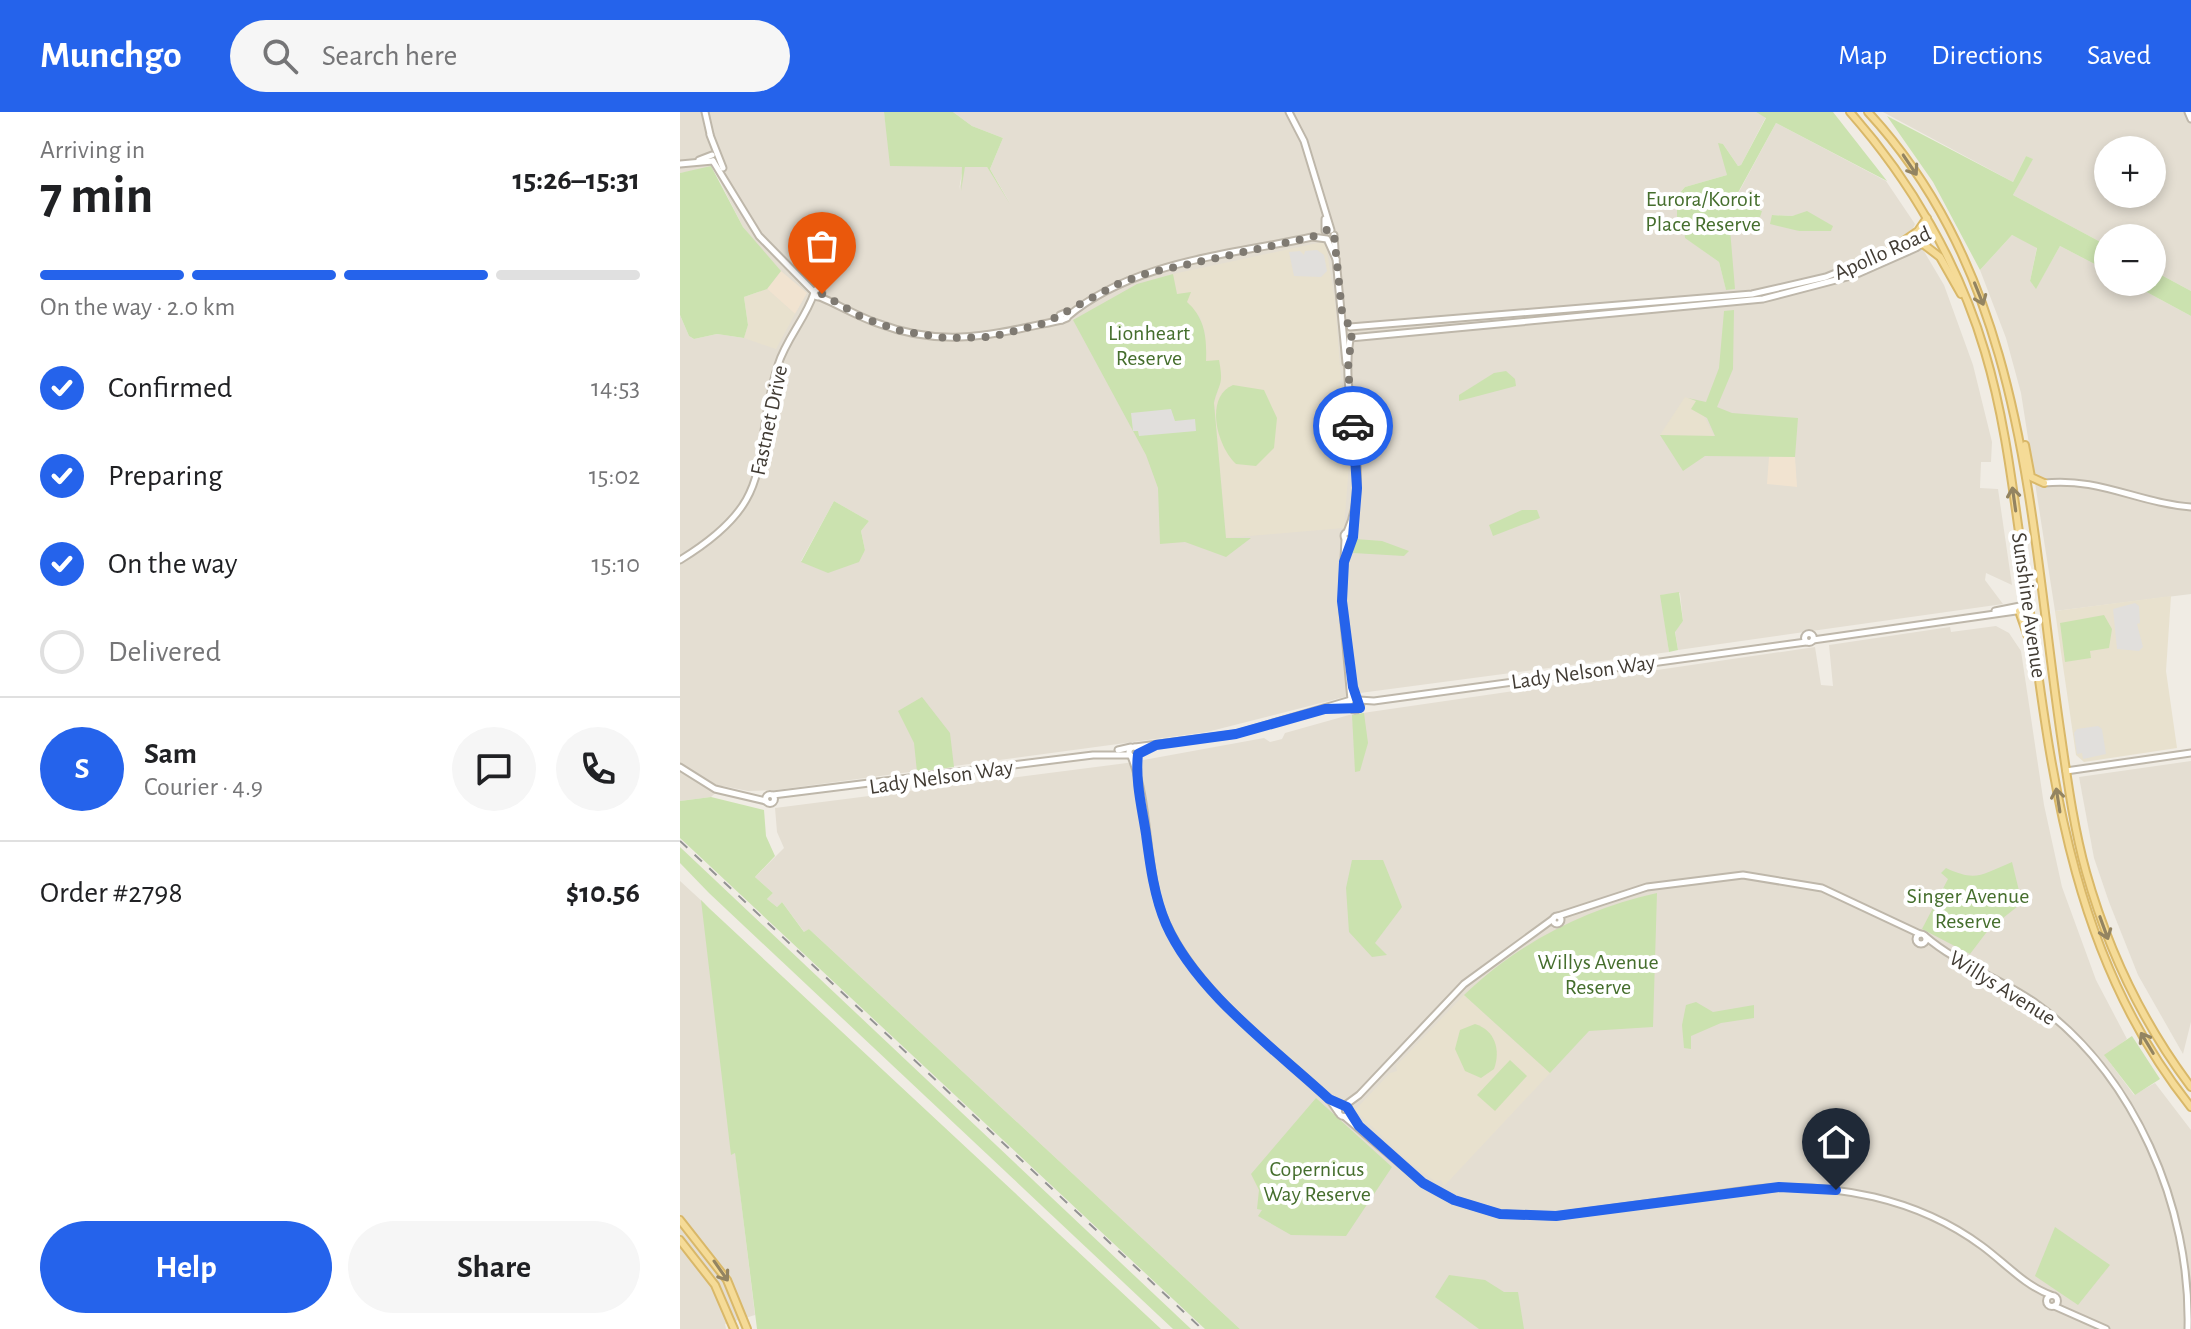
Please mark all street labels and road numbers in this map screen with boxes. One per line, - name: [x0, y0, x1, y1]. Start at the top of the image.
- street label: Apollo Road: [1831, 222, 1934, 284]
- street label: Fastnet Drive: [747, 363, 791, 477]
- street label: Sunshine Avenue: [2008, 531, 2050, 679]
- street label: Lady Nelson Way: [1510, 651, 1657, 693]
- street label: Lady Nelson Way: [868, 756, 1015, 798]
- street label: Willys Avenue: [1945, 946, 2060, 1029]

